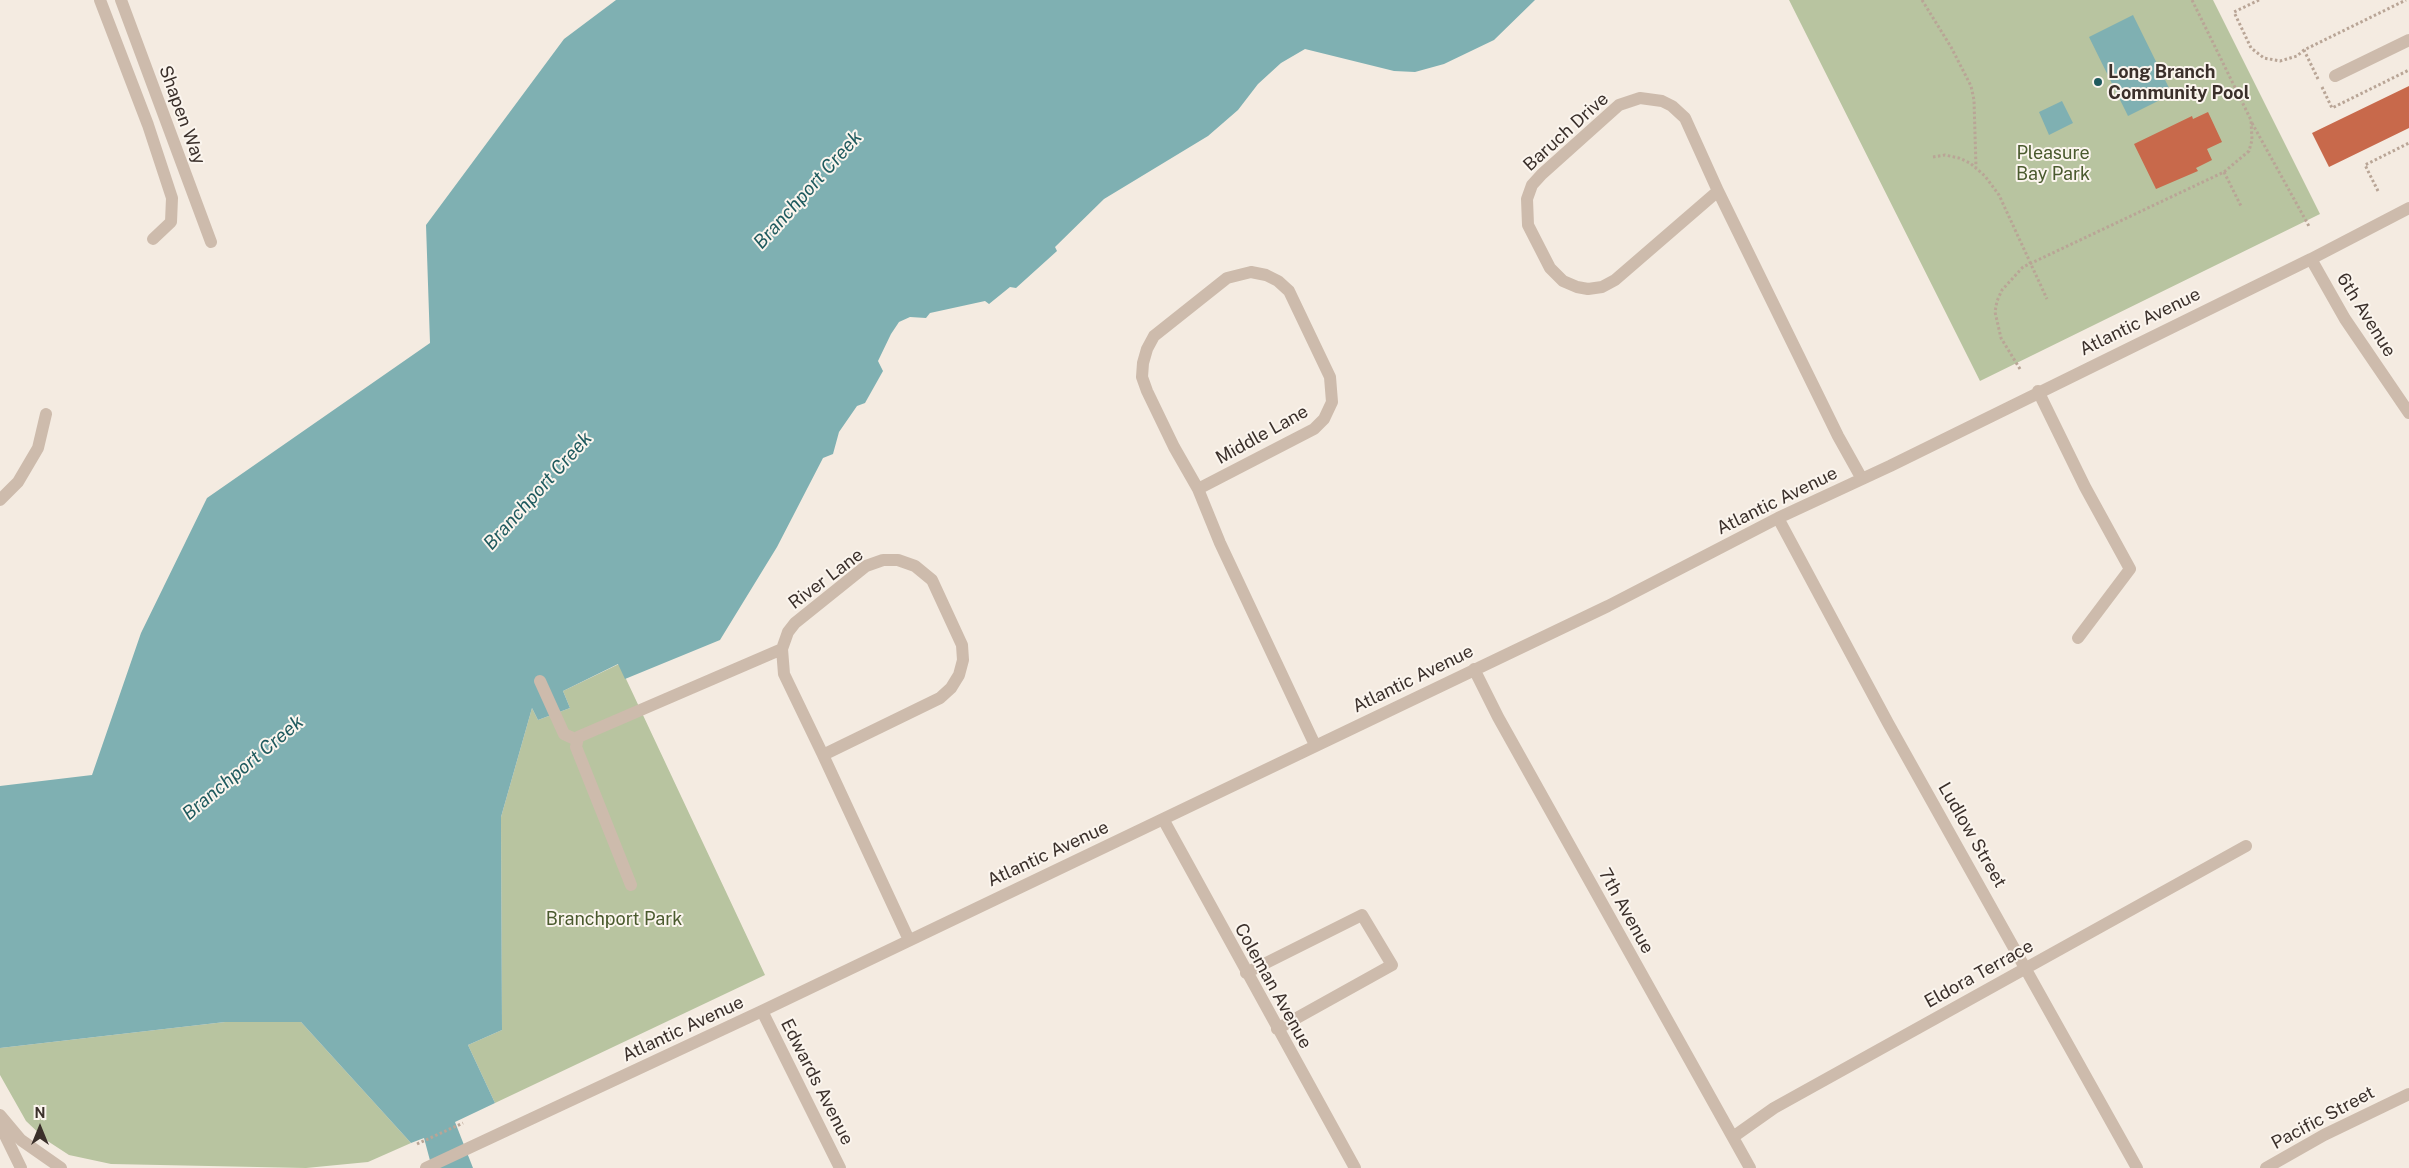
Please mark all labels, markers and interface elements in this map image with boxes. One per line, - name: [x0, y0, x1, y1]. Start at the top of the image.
- place label: Long Branch Community Pool: [2108, 61, 2250, 104]
- street label: Shapen Way: [154, 63, 210, 167]
- marker: Long Branch Community Pool: [2092, 76, 2104, 88]
- street label: Baruch Drive: [1519, 88, 1613, 176]
- water label: Branchport Creek: [749, 126, 867, 254]
- park label: Pleasure Bay Park: [2016, 142, 2090, 184]
- street label: 6th Avenue: [2332, 269, 2400, 361]
- street label: Atlantic Avenue: [2076, 283, 2204, 361]
- street label: Middle Lane: [1212, 401, 1312, 469]
- water label: Branchport Creek: [479, 427, 597, 555]
- street label: Atlantic Avenue: [1713, 462, 1841, 540]
- street label: River Lane: [784, 544, 868, 614]
- street label: Atlantic Avenue: [1349, 640, 1477, 718]
- water label: Branchport Creek: [178, 711, 308, 825]
- street label: Ludlow Street: [1933, 779, 2011, 891]
- street label: Atlantic Avenue: [984, 816, 1112, 892]
- street label: 7th Avenue: [1594, 864, 1658, 958]
- park label: Branchport Park: [546, 908, 682, 930]
- street label: Coleman Avenue: [1230, 920, 1316, 1052]
- street label: Eldora Terrace: [1921, 935, 2037, 1013]
- street label: Atlantic Avenue: [619, 991, 747, 1067]
- street label: Edwards Avenue: [776, 1015, 858, 1149]
- street label: Pacific Street: [2268, 1082, 2378, 1154]
- north arrow: [15, 1103, 65, 1153]
- text: N: [35, 1105, 45, 1121]

